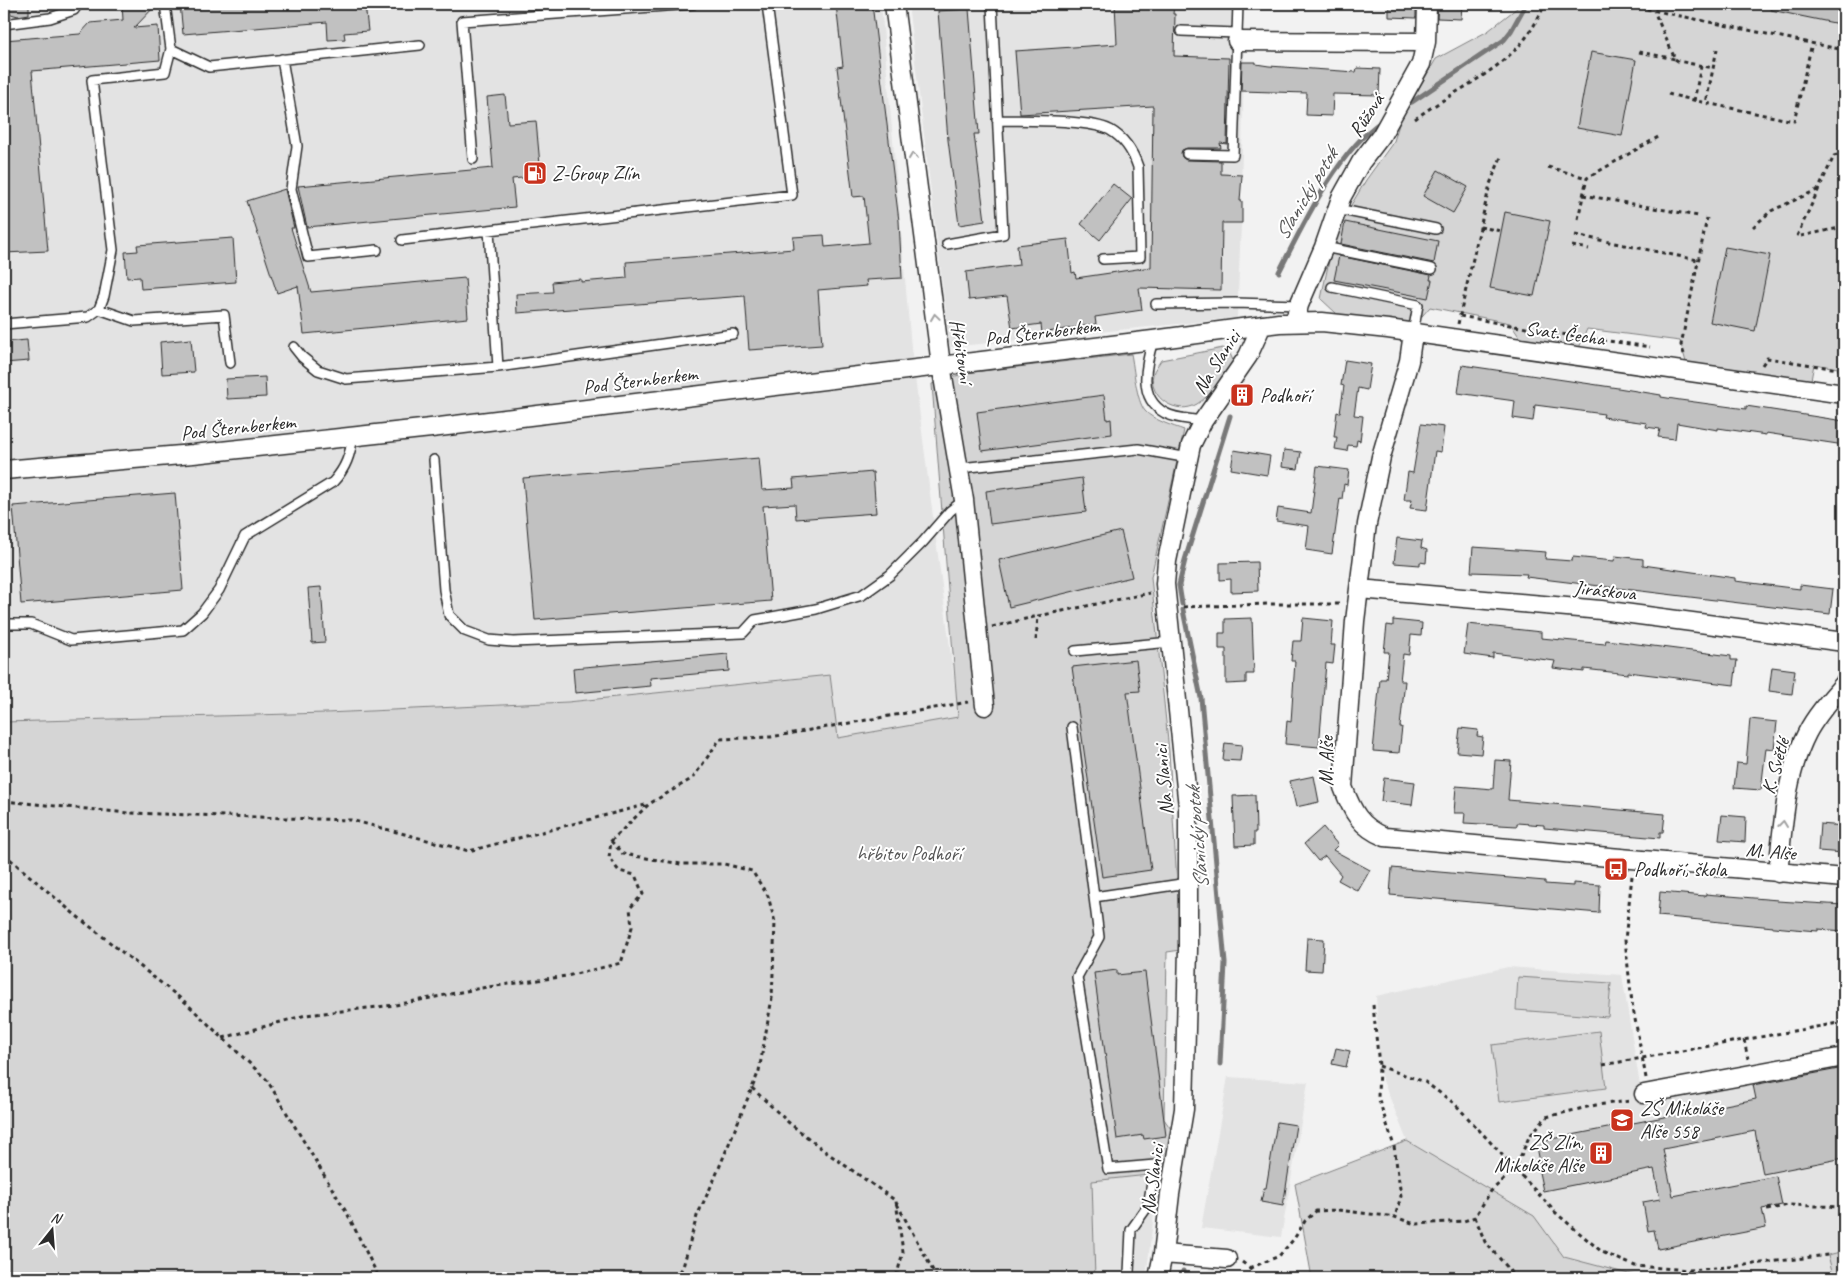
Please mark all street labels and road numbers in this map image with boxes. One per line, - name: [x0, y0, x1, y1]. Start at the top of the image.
- street label: Růžová: [1343, 87, 1391, 142]
- street label: Pod Šternberkem: [984, 313, 1102, 352]
- street label: Svat. Čecha: [1524, 316, 1608, 352]
- street label: Hřbitovní: [944, 318, 980, 389]
- street label: Na Slanici: [1187, 324, 1247, 399]
- street label: Pod Šternberkem: [582, 361, 700, 400]
- street label: Pod Šternberkem: [180, 409, 298, 446]
- street label: Jiráskova: [1572, 575, 1639, 606]
- street label: K. Světlé: [1756, 732, 1796, 797]
- street label: M. Alše: [1314, 735, 1339, 786]
- street label: Na Slanici: [1148, 741, 1179, 816]
- street label: M. Alše: [1745, 837, 1798, 866]
- street label: Na Slanici: [1135, 1140, 1170, 1216]

